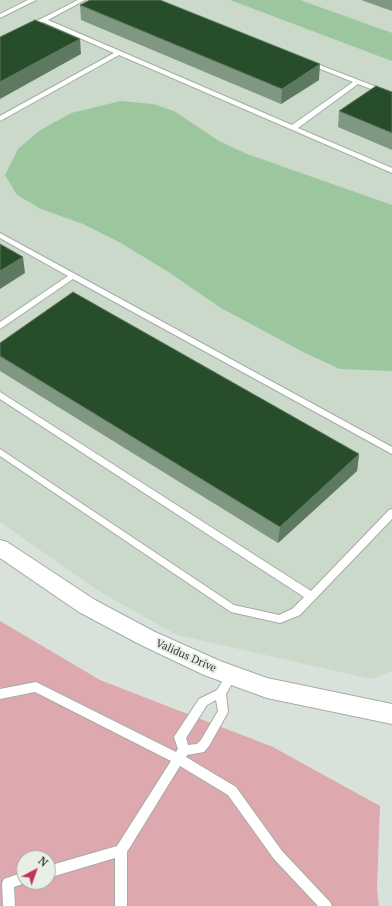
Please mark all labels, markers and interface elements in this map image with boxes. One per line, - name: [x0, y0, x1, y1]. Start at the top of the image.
- street label: Validus Drive: [154, 637, 218, 675]
- north arrow: [16, 850, 56, 890]
- text: N: [35, 854, 51, 870]

